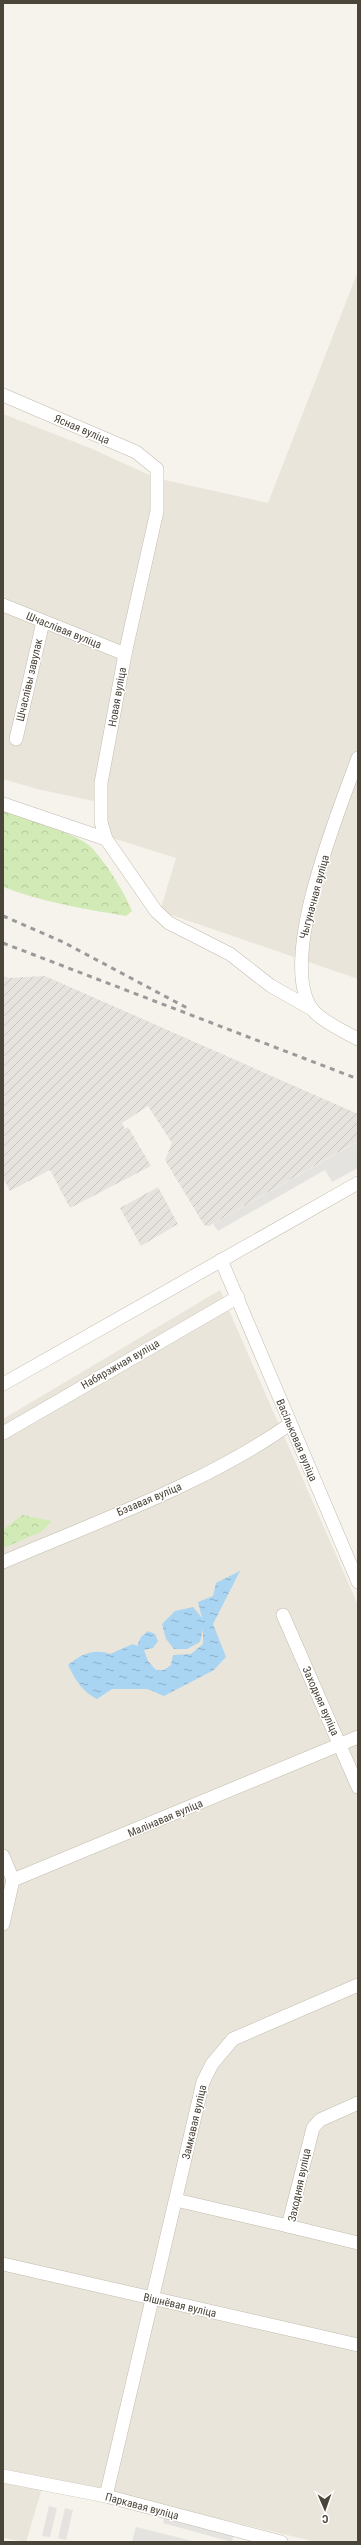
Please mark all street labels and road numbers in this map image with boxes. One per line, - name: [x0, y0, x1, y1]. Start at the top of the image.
- street label: Ясная вуліца: [52, 412, 111, 447]
- street label: Шчаслівая вуліца: [24, 609, 103, 652]
- street label: Шчаслівы завулак: [14, 637, 45, 723]
- street label: Новая вуліца: [106, 666, 129, 728]
- street label: Чыгуначная вуліца: [297, 854, 332, 941]
- street label: Набярэжная вуліца: [79, 1337, 162, 1392]
- street label: Васільковая вуліца: [273, 1397, 320, 1483]
- street label: Бэзавая вуліца: [115, 1480, 184, 1519]
- street label: Заходняя вуліца: [299, 1665, 342, 1738]
- street label: Малінавая вуліца: [126, 1797, 205, 1840]
- street label: Замкавая вуліца: [180, 2083, 209, 2161]
- street label: Заходняя вуліца: [285, 2147, 314, 2223]
- street label: Вішнёвая вуліца: [142, 2291, 218, 2320]
- street label: Паркавая вуліца: [104, 2490, 180, 2523]

